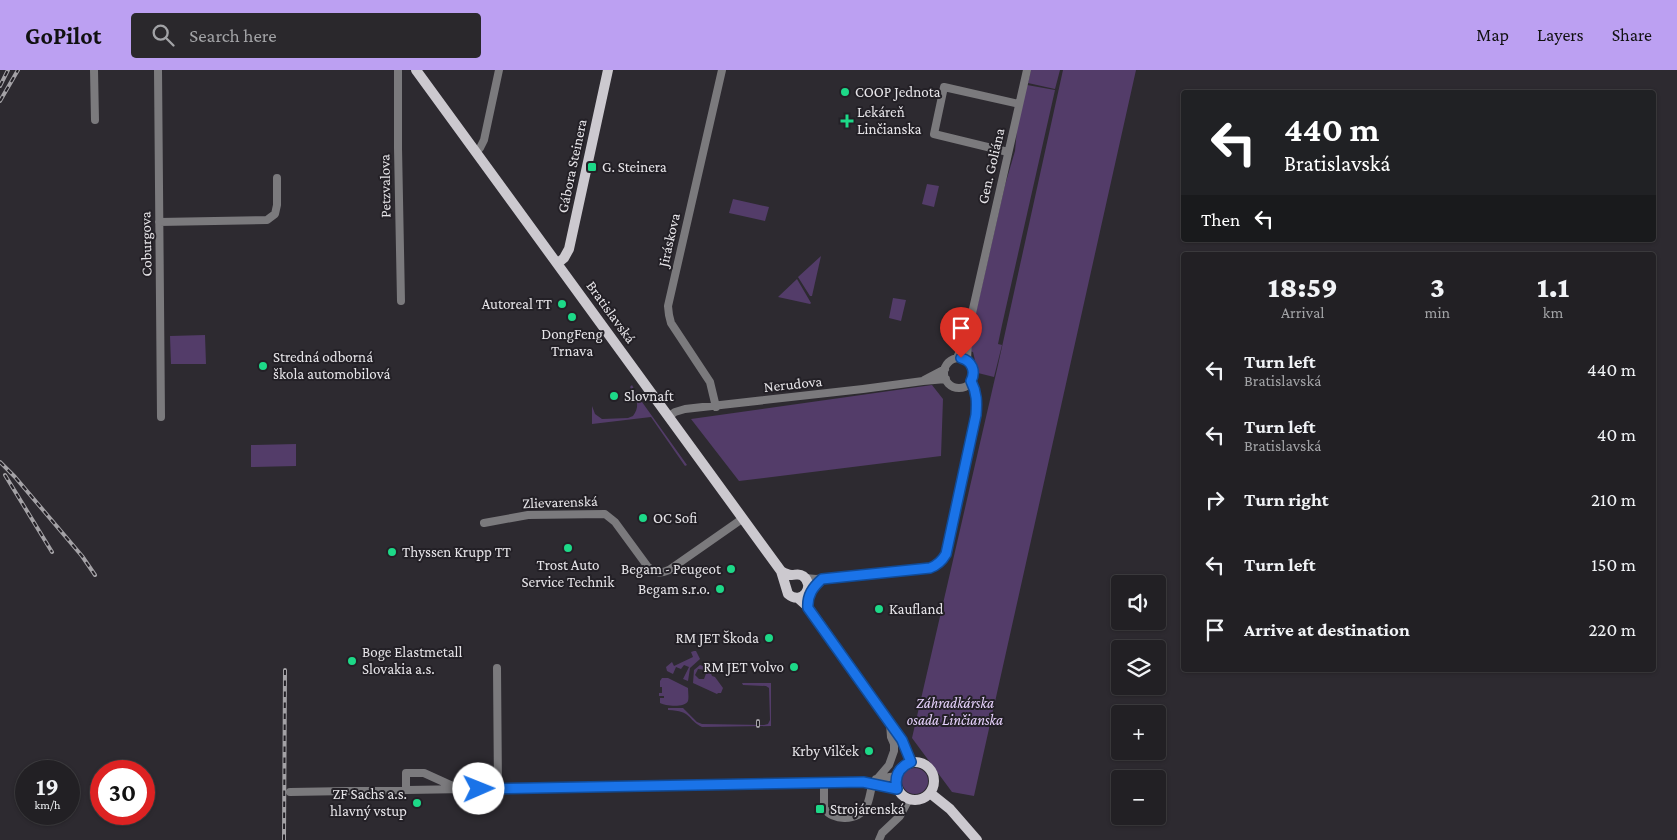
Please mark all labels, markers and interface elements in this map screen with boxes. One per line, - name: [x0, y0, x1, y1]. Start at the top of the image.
- search box: [131, 13, 481, 58]
- icon: search: [149, 21, 177, 49]
- text: GoPilot: [25, 22, 101, 49]
- text: Search here: [189, 25, 277, 46]
- text: Map: [1476, 25, 1509, 45]
- text: Layers: [1537, 25, 1584, 45]
- text: Share: [1612, 25, 1652, 45]
- place label: COOP Jednota: [855, 84, 941, 101]
- marker: COOP Jednota: [839, 86, 851, 98]
- place label: Lekáreň Linčianska: [857, 104, 922, 137]
- icon: left: [1201, 110, 1266, 175]
- text: 440 m: [1284, 110, 1379, 149]
- marker: Lekáreň Linčianska: [841, 115, 853, 127]
- street label: Gábora Steinera: [554, 118, 590, 214]
- street label: Gen. Goliána: [975, 127, 1007, 205]
- text: Bratislavská: [1284, 151, 1390, 176]
- street label: Petzvalova: [376, 154, 394, 218]
- place label: G. Steinera: [602, 159, 667, 175]
- marker: G. Steinera: [586, 161, 598, 173]
- icon: left: [1250, 205, 1278, 233]
- text: Then: [1201, 209, 1240, 230]
- street label: Coburgova: [137, 211, 156, 277]
- street label: Jiráskova: [655, 212, 684, 271]
- text: 18:59: [1268, 270, 1338, 303]
- text: 3: [1430, 270, 1445, 303]
- text: 1.1: [1537, 270, 1569, 303]
- street label: Bratislavská: [583, 278, 639, 346]
- place label: Autoreal TT: [482, 296, 552, 312]
- marker: Autoreal TT: [556, 298, 568, 310]
- text: Arrival: [1281, 304, 1325, 321]
- text: min: [1425, 304, 1450, 321]
- text: km: [1543, 304, 1563, 321]
- pin: [940, 307, 982, 358]
- marker: DongFeng Trnava: [566, 311, 578, 323]
- icon: arrive: [947, 314, 975, 342]
- place label: DongFeng Trnava: [541, 326, 603, 359]
- place label: Stredná odborná škola automobilová: [273, 349, 391, 382]
- text: Turn left: [1244, 351, 1316, 372]
- icon: left: [1201, 356, 1229, 384]
- text: 440 m: [1587, 359, 1636, 380]
- marker: Stredná odborná škola automobilová: [257, 360, 269, 372]
- text: Bratislavská: [1244, 372, 1321, 389]
- street label: Nerudova: [763, 373, 823, 395]
- place label: Slovnaft: [624, 388, 675, 404]
- marker: Slovnaft: [608, 390, 620, 402]
- text: Turn left: [1244, 416, 1316, 437]
- icon: left: [1201, 421, 1229, 449]
- text: 40 m: [1597, 424, 1636, 445]
- text: Bratislavská: [1244, 437, 1321, 454]
- icon: right: [1201, 486, 1229, 514]
- text: Turn right: [1244, 489, 1329, 510]
- text: 210 m: [1591, 489, 1636, 510]
- street label: Zlievarenská: [522, 493, 598, 511]
- place label: OC Sofi: [653, 510, 697, 526]
- marker: OC Sofi: [637, 512, 649, 524]
- marker: Trost Auto Service Technik: [562, 542, 574, 554]
- place label: Thyssen Krupp TT: [402, 544, 511, 561]
- marker: Thyssen Krupp TT: [386, 546, 398, 558]
- icon: left: [1201, 551, 1229, 579]
- text: Turn left: [1244, 554, 1316, 575]
- text: 150 m: [1591, 554, 1636, 575]
- place label: Trost Auto Service Technik: [522, 557, 615, 590]
- place label: Begam - Peugeot: [621, 561, 722, 578]
- marker: Begam - Peugeot: [725, 563, 737, 575]
- map controls: [1111, 575, 1166, 825]
- button: sound: [1111, 575, 1166, 630]
- place label: Begam s.r.o.: [638, 581, 710, 598]
- marker: Begam s.r.o.: [714, 583, 726, 595]
- place label: Kaufland: [889, 601, 944, 617]
- marker: Kaufland: [873, 603, 885, 615]
- icon: arrive: [1201, 616, 1229, 644]
- text: Arrive at destination: [1244, 619, 1410, 640]
- text: 220 m: [1588, 619, 1636, 640]
- place label: RM JET Škoda: [675, 630, 759, 647]
- marker: RM JET Škoda: [763, 632, 775, 644]
- button: layers: [1111, 640, 1166, 695]
- place label: Boge Elastmetall Slovakia a.s.: [362, 644, 463, 677]
- marker: Boge Elastmetall Slovakia a.s.: [346, 655, 358, 667]
- place label: RM JET Volvo: [703, 659, 784, 676]
- marker: RM JET Volvo: [788, 661, 800, 673]
- park label: Záhradkárska osada Linčianska: [907, 695, 1003, 728]
- button: +: [1111, 705, 1166, 760]
- place label: Krby Vilček: [792, 743, 860, 760]
- marker: Krby Vilček: [863, 745, 875, 757]
- speed limit sign: 30: [90, 760, 155, 825]
- position arrow: [452, 762, 504, 814]
- button: −: [1111, 770, 1166, 825]
- text: 19: [36, 773, 59, 800]
- place label: ZF Sachs a.s. hlavný vstup: [330, 786, 407, 820]
- marker: ZF Sachs a.s. hlavný vstup: [411, 797, 423, 809]
- text: km/h: [35, 798, 60, 812]
- place label: Strojárenská: [830, 801, 905, 818]
- marker: Strojárenská: [814, 803, 826, 815]

